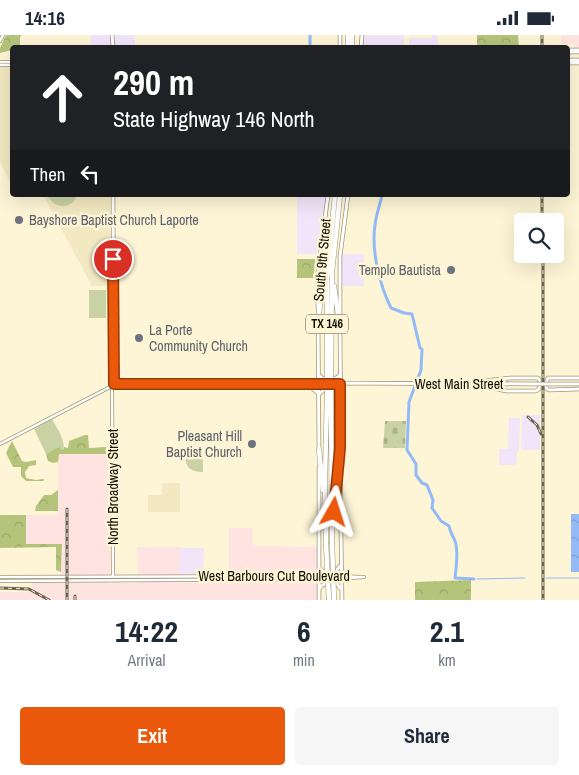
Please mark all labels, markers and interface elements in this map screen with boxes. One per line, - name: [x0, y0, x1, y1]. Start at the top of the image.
- text: 14:16: [25, 5, 65, 31]
- text: 290 m: [113, 59, 194, 106]
- icon: ahead: [30, 65, 95, 130]
- text: State Highway 146 North: [113, 104, 315, 134]
- icon: left: [76, 160, 104, 188]
- text: Then: [30, 161, 66, 187]
- place label: Bayshore Baptist Church Laporte: [29, 211, 199, 229]
- map controls: [514, 213, 564, 263]
- button: search: [514, 213, 564, 263]
- marker: Bayshore Baptist Church Laporte: [13, 214, 25, 226]
- street label: South 9th Street: [309, 218, 335, 302]
- pin: [92, 238, 134, 280]
- icon: arrive: [99, 245, 127, 273]
- place label: Templo Bautista: [359, 261, 442, 279]
- marker: Templo Bautista: [445, 264, 457, 276]
- road number: TX 146: [306, 315, 348, 333]
- place label: La Porte Community Church: [149, 321, 248, 355]
- marker: La Porte Community Church: [133, 332, 145, 344]
- street label: West Main Street: [415, 375, 503, 393]
- place label: Pleasant Hill Baptist Church: [166, 427, 242, 461]
- street label: North Broadway Street: [104, 429, 122, 545]
- marker: Pleasant Hill Baptist Church: [246, 438, 258, 450]
- position arrow: [307, 485, 359, 537]
- street label: West Barbours Cut Boulevard: [198, 567, 350, 585]
- text: 14:22: [115, 611, 178, 651]
- text: 6: [297, 611, 311, 651]
- text: 2.1: [430, 611, 464, 651]
- text: Arrival: [128, 649, 165, 671]
- text: min: [293, 649, 315, 671]
- text: km: [438, 649, 456, 671]
- button: Exit: [20, 707, 285, 765]
- button: Share: [295, 707, 559, 765]

